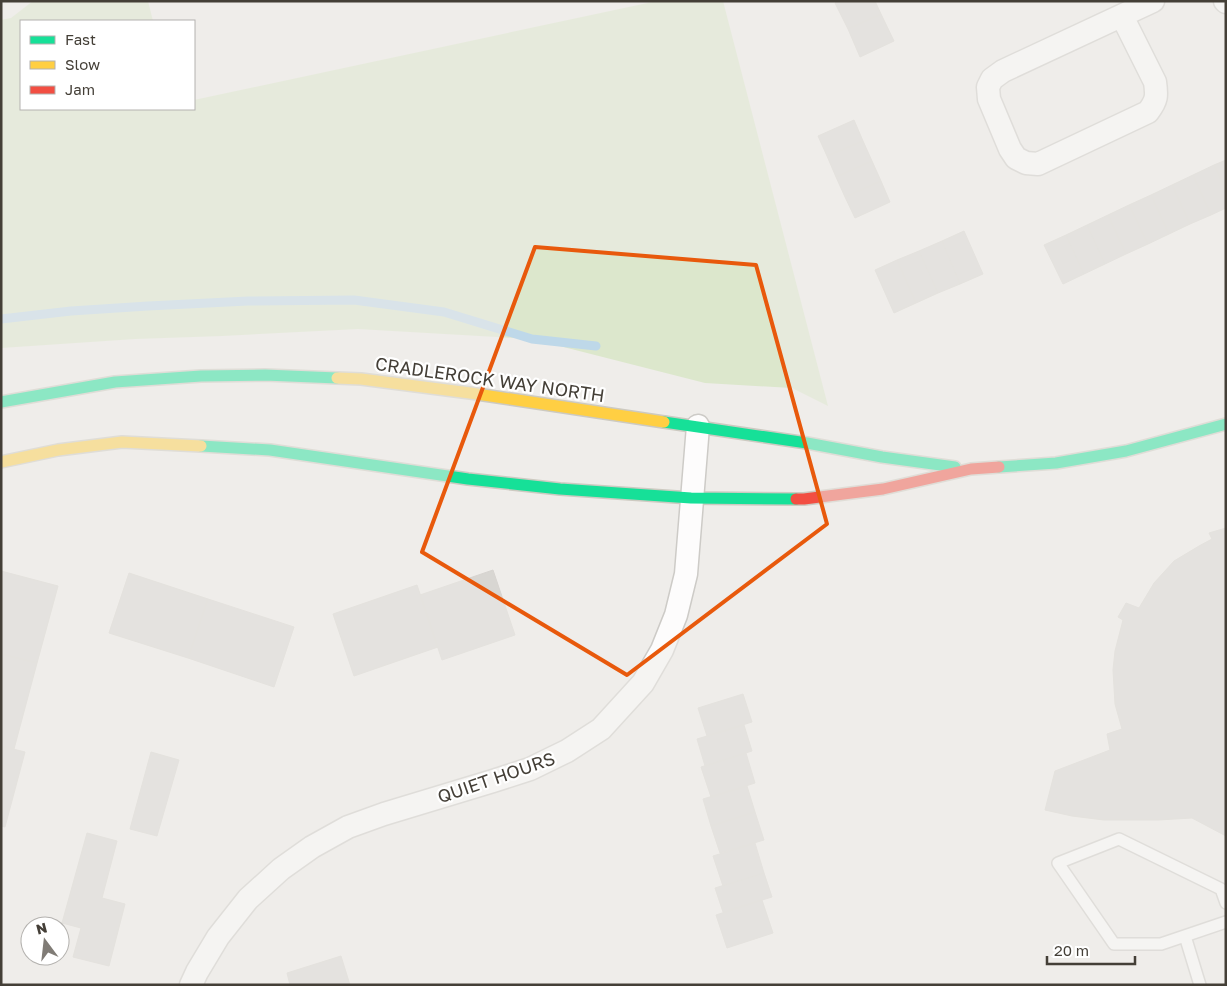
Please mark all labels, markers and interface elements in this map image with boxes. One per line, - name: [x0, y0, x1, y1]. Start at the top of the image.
- legend: [20, 20, 195, 110]
- text: Fast: [65, 30, 96, 48]
- text: Slow: [65, 55, 100, 73]
- text: Jam: [65, 80, 95, 98]
- street label: CRADLEROCK WAY NORTH: [374, 352, 606, 406]
- street label: QUIET HOURS: [434, 747, 558, 807]
- north arrow: [20, 916, 70, 966]
- text: N: [34, 918, 49, 938]
- scale bar: [1047, 934, 1134, 966]
- text: 20 m: [1054, 941, 1089, 959]

